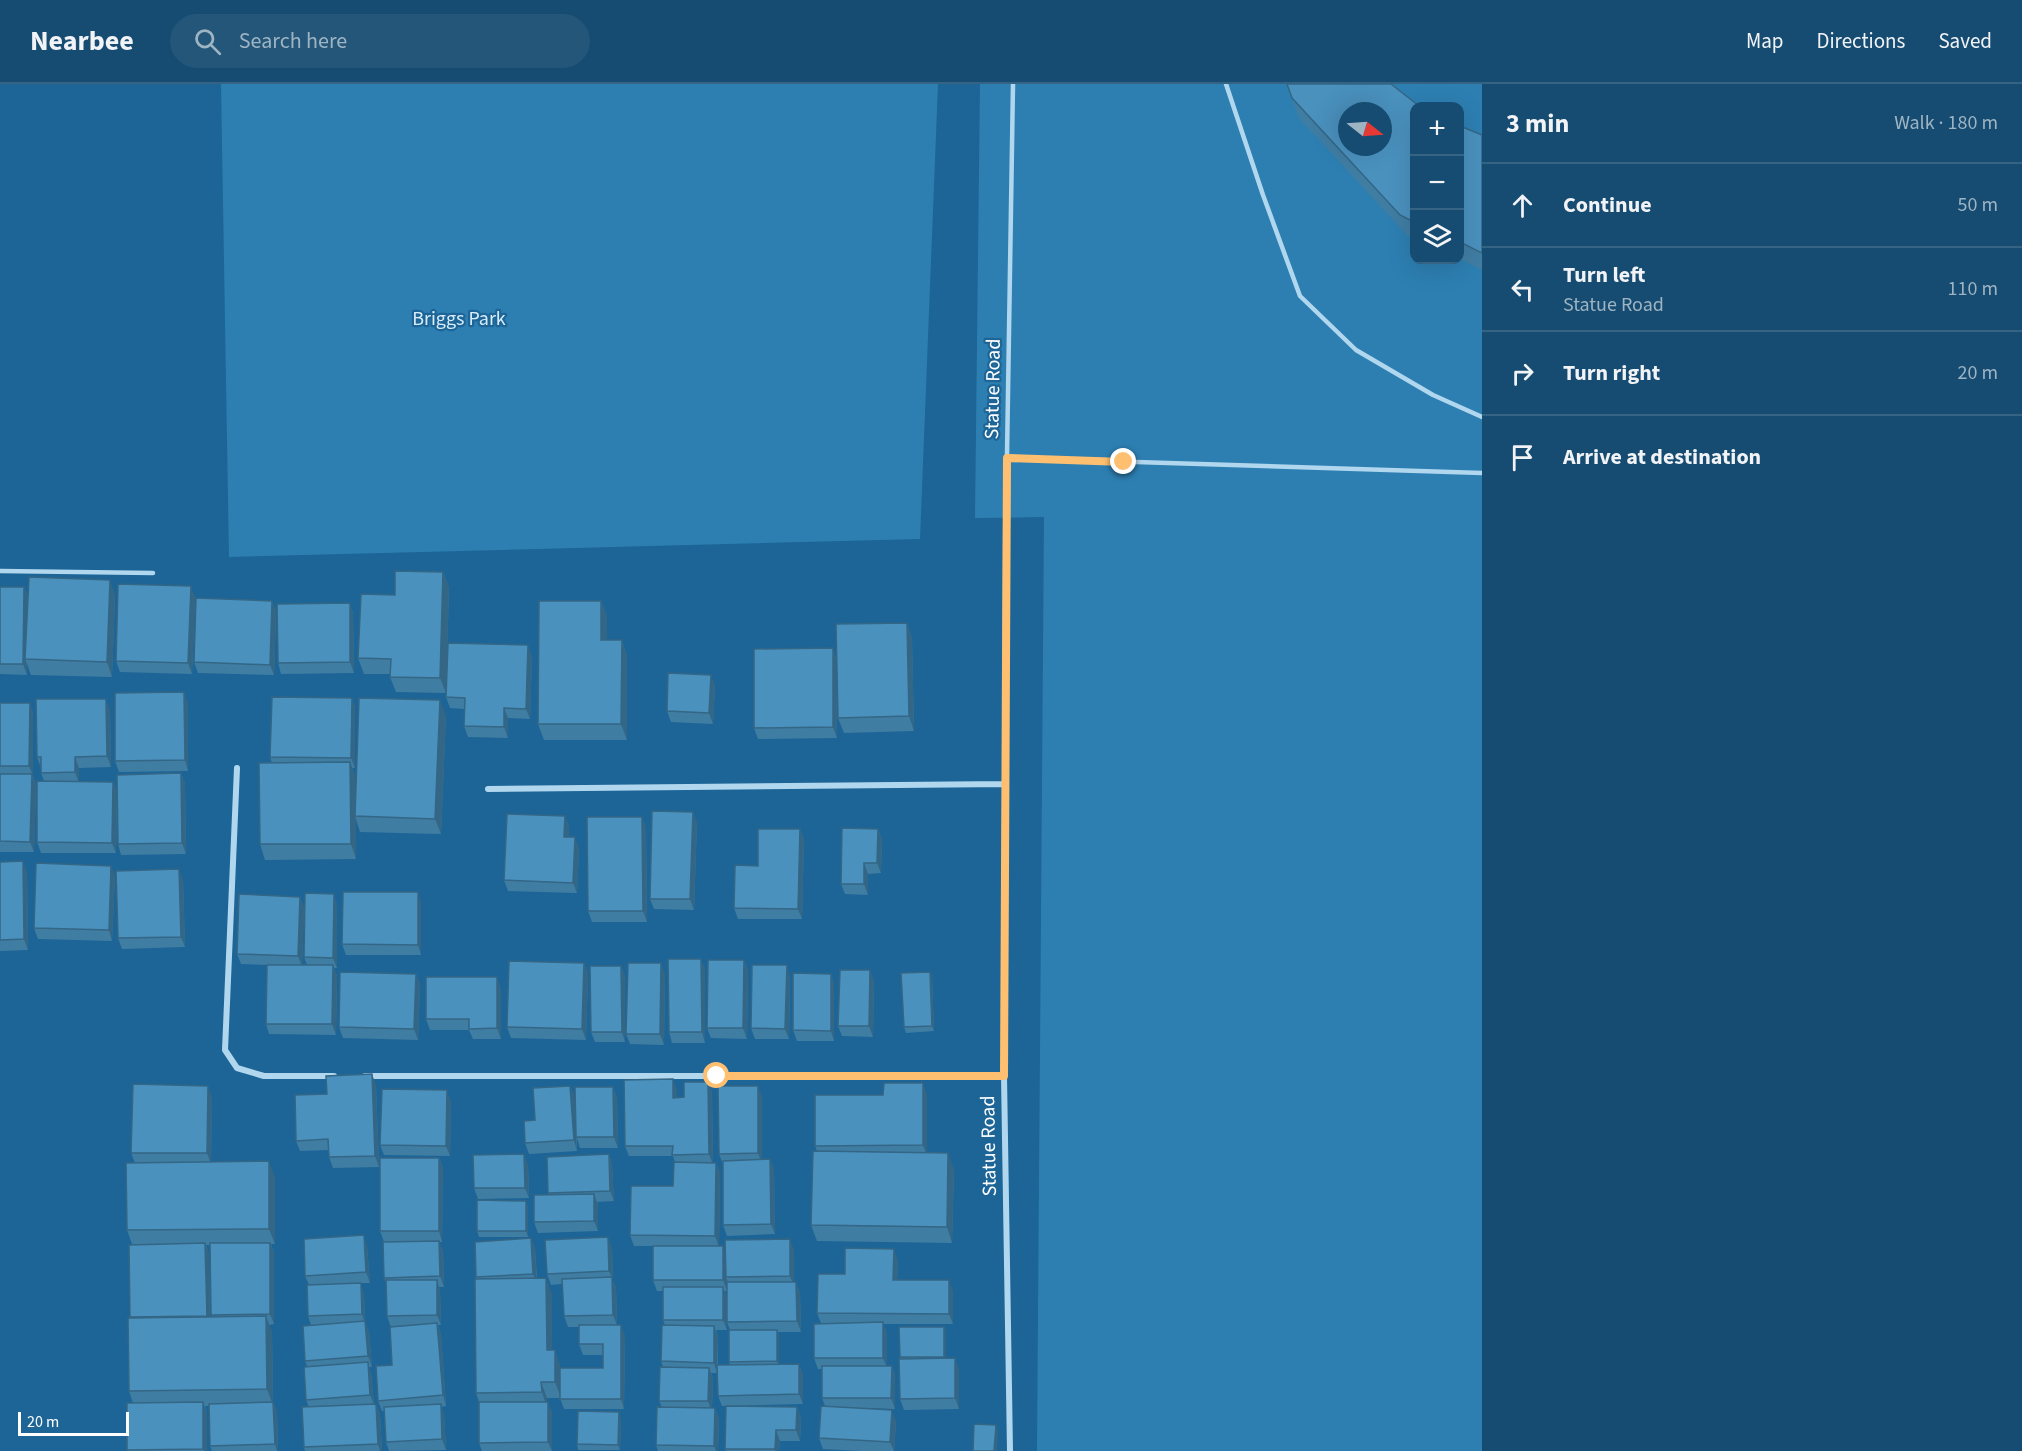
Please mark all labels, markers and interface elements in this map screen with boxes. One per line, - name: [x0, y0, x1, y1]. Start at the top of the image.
- search box: [170, 14, 590, 68]
- text: Nearbee: [30, 21, 134, 61]
- icon: search: [191, 25, 224, 58]
- text: Search here: [239, 25, 347, 57]
- text: Map: [1746, 26, 1784, 56]
- text: Directions: [1817, 26, 1905, 56]
- text: Saved: [1938, 26, 1992, 56]
- north arrow: [1338, 102, 1392, 156]
- map controls: [1410, 102, 1464, 264]
- button: +: [1410, 102, 1464, 156]
- text: 3 min: [1506, 105, 1569, 142]
- text: Walk · 180 m: [1894, 109, 1998, 137]
- button: −: [1410, 156, 1464, 210]
- icon: ahead: [1506, 189, 1539, 222]
- text: Continue: [1563, 189, 1652, 221]
- text: 50 m: [1958, 191, 1998, 219]
- button: layers: [1410, 210, 1464, 264]
- text: Turn left: [1563, 259, 1645, 291]
- icon: left: [1506, 273, 1539, 306]
- text: 110 m: [1948, 275, 1998, 303]
- text: Statue Road: [1563, 291, 1664, 319]
- park label: Briggs Park: [412, 305, 506, 333]
- street label: Statue Road: [978, 338, 1008, 440]
- icon: right: [1506, 357, 1539, 390]
- text: Turn right: [1563, 357, 1660, 389]
- text: 20 m: [1958, 359, 1998, 387]
- icon: arrive: [1506, 441, 1539, 474]
- text: Arrive at destination: [1563, 441, 1761, 473]
- route end: [1110, 448, 1136, 474]
- route start: [703, 1062, 729, 1088]
- street label: Statue Road: [974, 1095, 1004, 1197]
- scale bar: [18, 1409, 129, 1436]
- text: 20 m: [27, 1411, 59, 1433]

